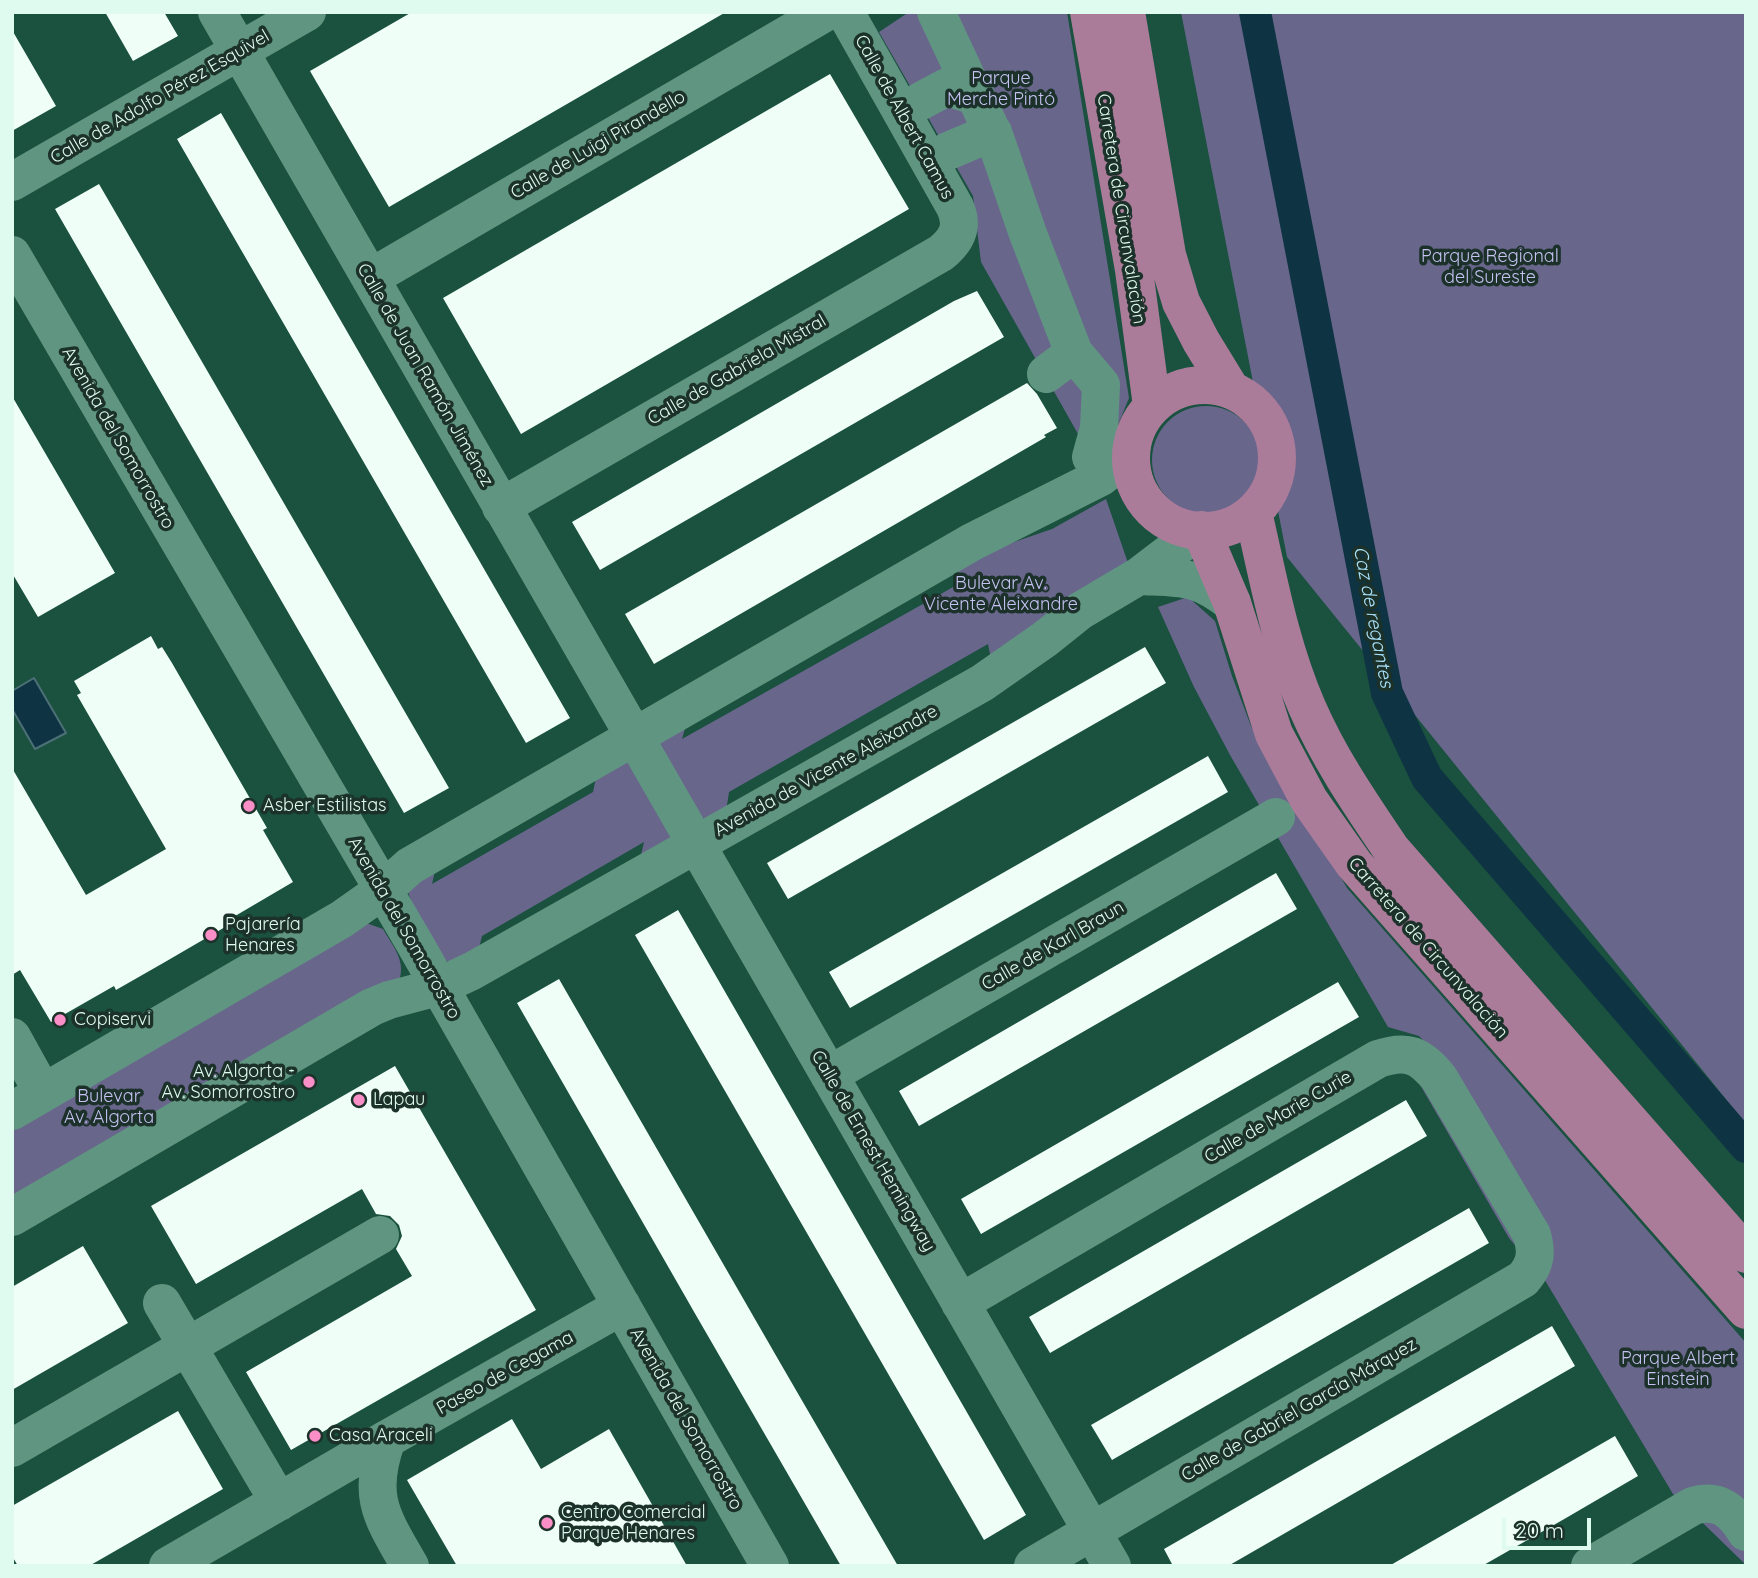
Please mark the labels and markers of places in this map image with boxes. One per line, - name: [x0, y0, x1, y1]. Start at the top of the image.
- place label: Asber Estilistas: [263, 795, 387, 817]
- marker: Asber Estilistas: [241, 798, 257, 814]
- place label: Pajarería Henares: [225, 914, 301, 956]
- marker: Pajarería Henares: [203, 927, 219, 943]
- place label: Copiservi: [74, 1009, 151, 1031]
- marker: Copiservi: [52, 1012, 68, 1028]
- place label: Av. Algorta - Av. Somorrostro: [162, 1061, 295, 1104]
- marker: Av. Algorta - Av. Somorrostro: [301, 1074, 317, 1090]
- place label: Lapau: [373, 1089, 425, 1111]
- marker: Lapau: [351, 1092, 367, 1108]
- place label: Casa Araceli: [329, 1425, 433, 1447]
- marker: Casa Araceli: [307, 1428, 323, 1444]
- place label: Centro Comercial Parque Henares: [561, 1502, 706, 1544]
- marker: Centro Comercial Parque Henares: [539, 1515, 555, 1531]

